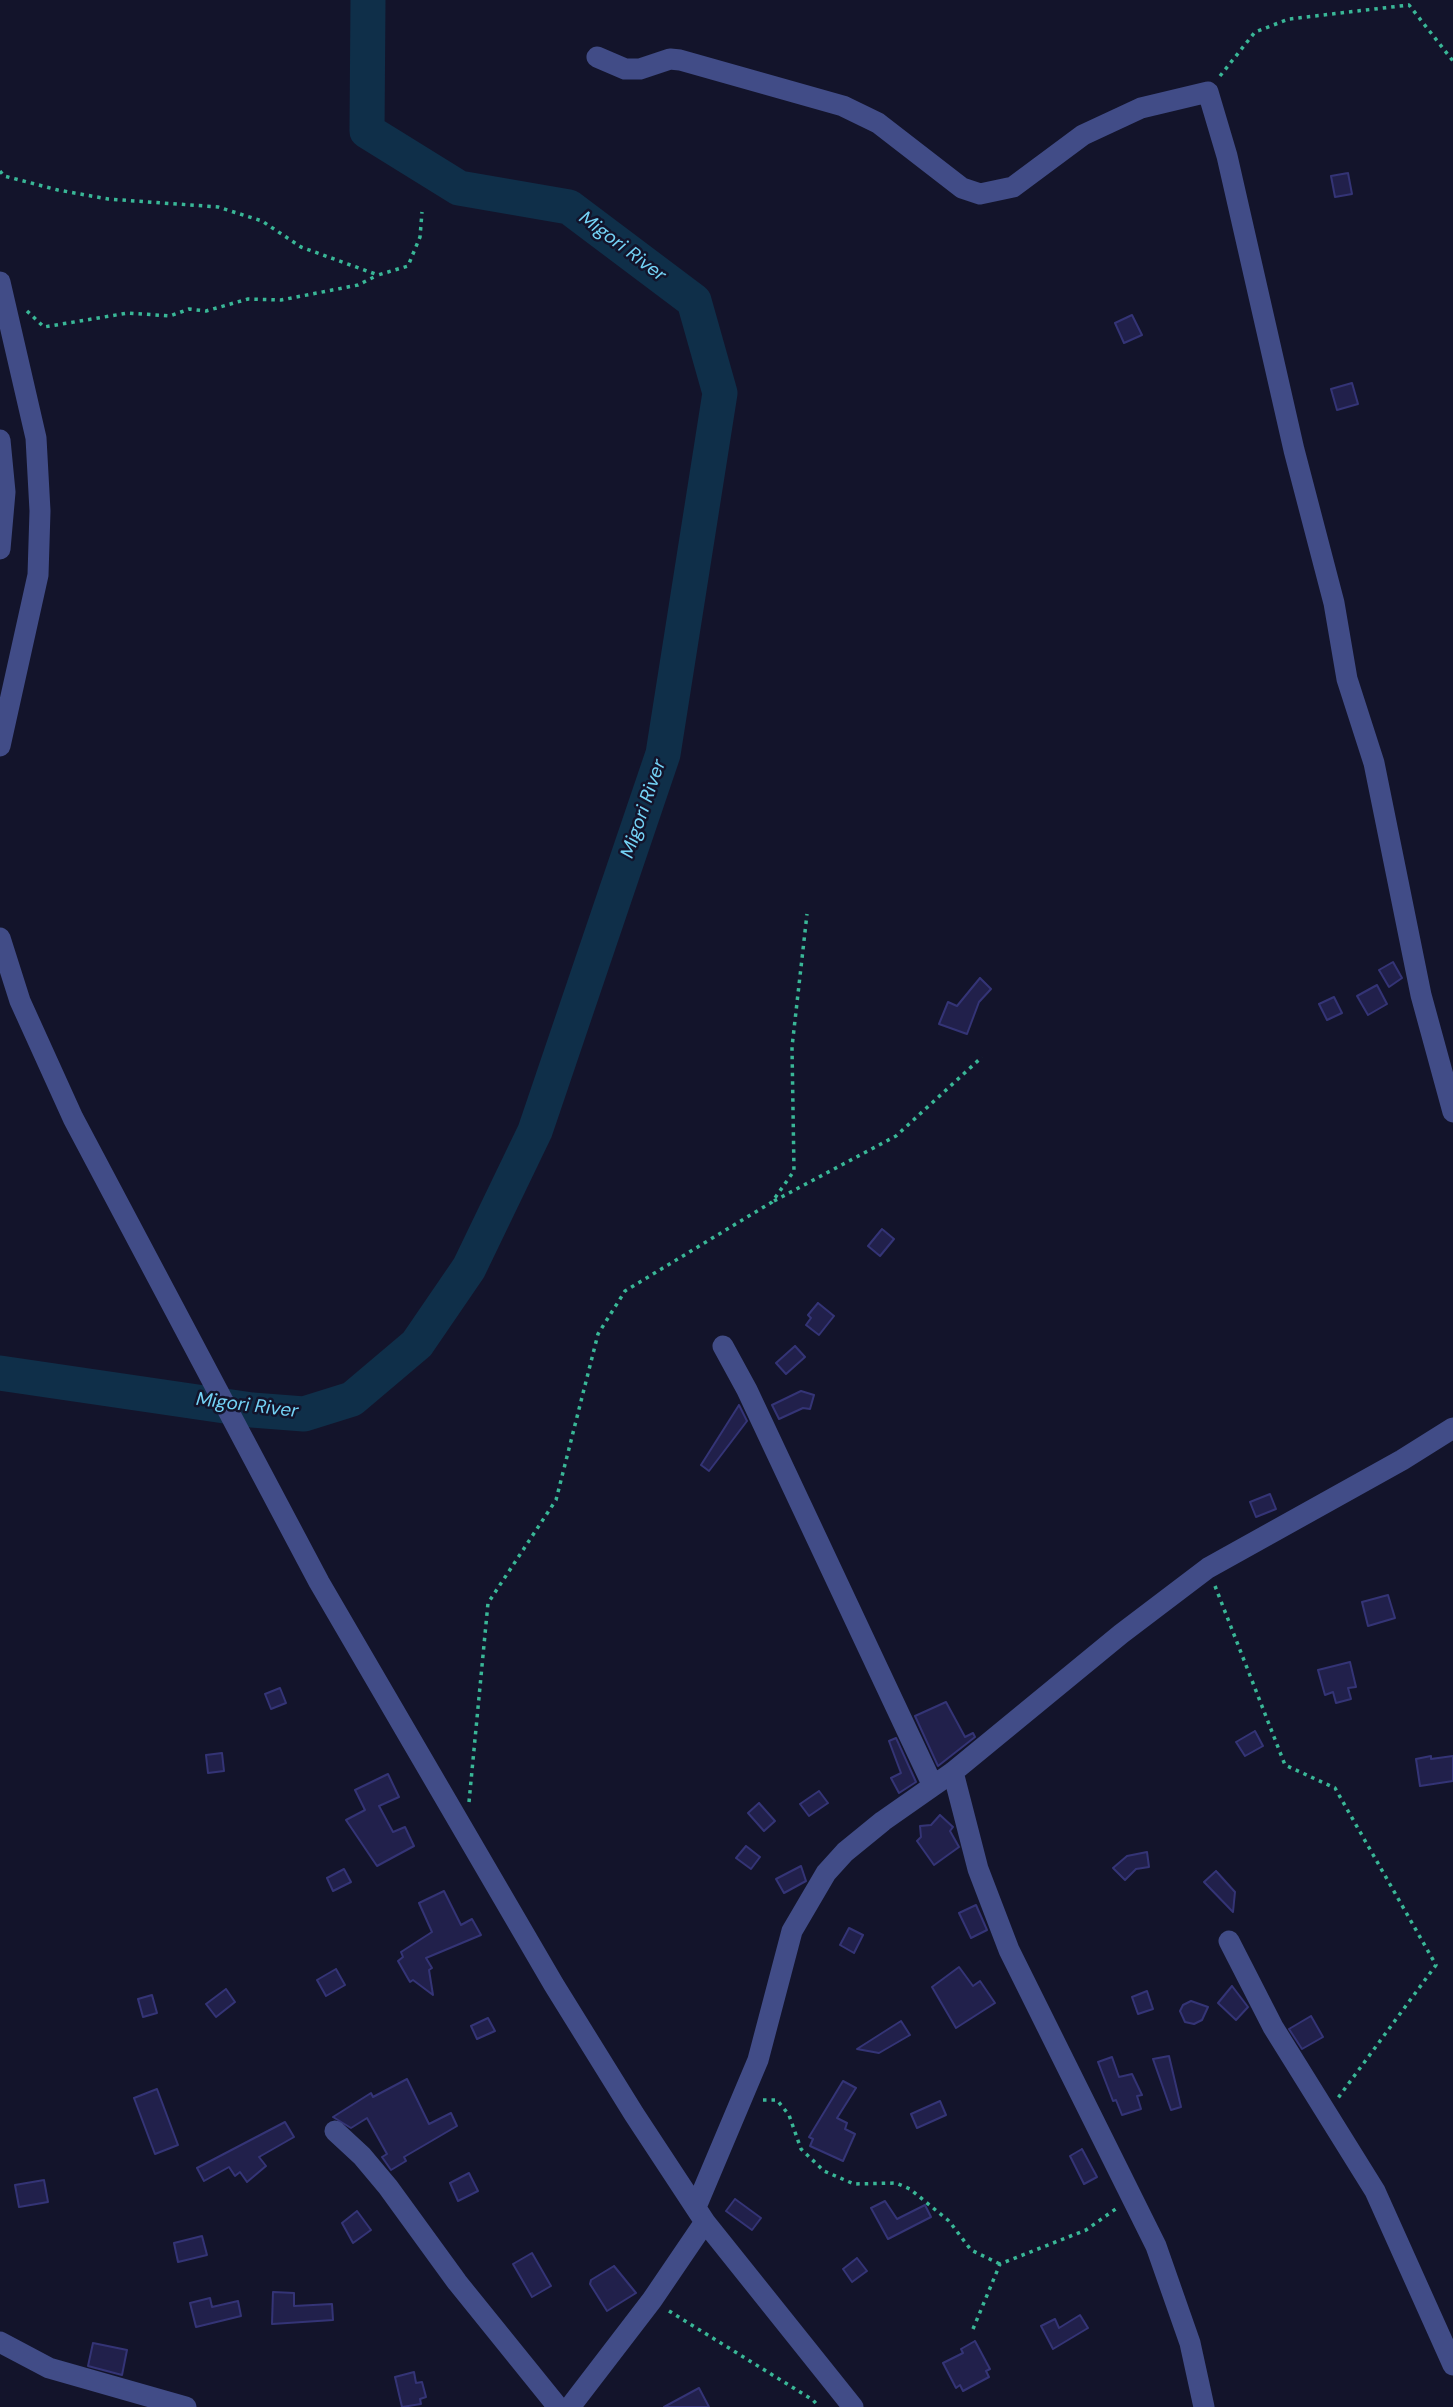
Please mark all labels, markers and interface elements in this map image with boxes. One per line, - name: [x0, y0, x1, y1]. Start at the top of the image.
- water label: Migori River: [574, 207, 670, 287]
- water label: Migori River: [616, 757, 672, 861]
- water label: Migori River: [195, 1388, 299, 1424]

